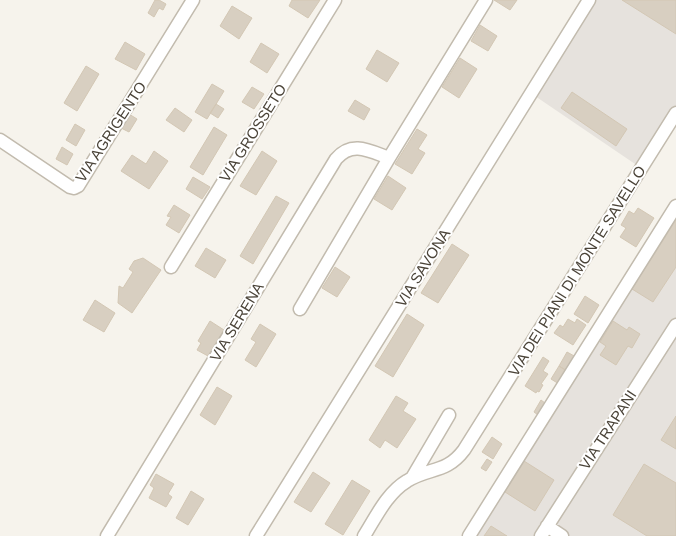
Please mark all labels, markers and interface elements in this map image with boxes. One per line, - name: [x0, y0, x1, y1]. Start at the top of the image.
- street label: VIA AGRIGENTO: [72, 78, 149, 185]
- street label: VIA GROSSETO: [216, 81, 290, 185]
- street label: VIA DEI PIANI DI MONTE SAVELLO: [505, 162, 649, 379]
- street label: VIA SAVONA: [392, 226, 453, 310]
- street label: VIA SERENA: [206, 279, 267, 364]
- street label: VIA TRAPANI: [576, 387, 640, 473]

